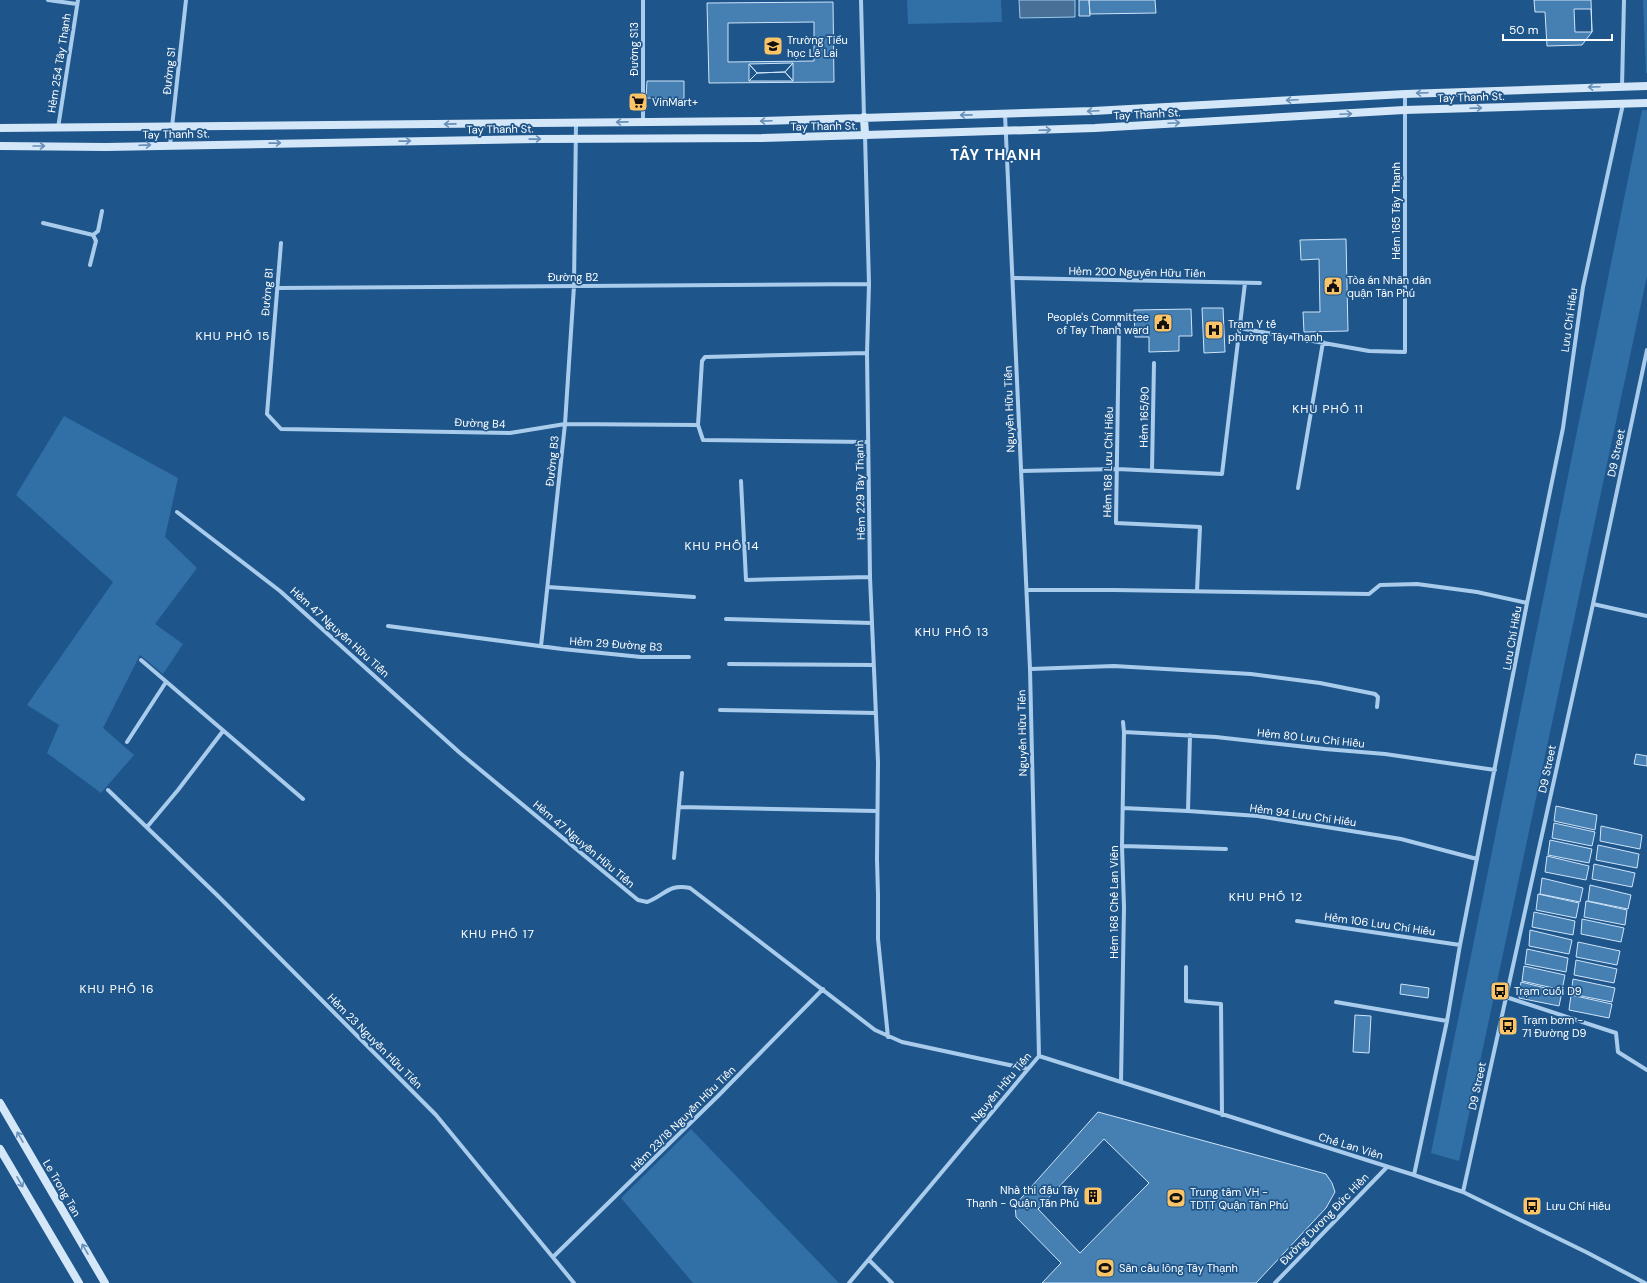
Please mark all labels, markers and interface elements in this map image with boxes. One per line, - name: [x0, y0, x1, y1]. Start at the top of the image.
- street label: Hẻm 254 Tây Thạnh: [44, 12, 74, 114]
- scale bar: [1503, 16, 1612, 42]
- street label: Đường S13: [627, 22, 641, 76]
- text: 50 m: [1509, 22, 1538, 38]
- place label: Trường Tiểu học Lê Lai: [787, 33, 848, 60]
- school or university icon: Trường Tiểu học Lê Lai: [762, 35, 784, 57]
- street label: Đường S1: [160, 47, 178, 95]
- one-way arrow: [1588, 84, 1601, 91]
- one-way arrow: [1416, 89, 1429, 97]
- street label: Tay Thanh St.: [1437, 89, 1505, 105]
- supermarket icon: VinMart+: [627, 91, 649, 113]
- place label: VinMart+: [652, 95, 698, 109]
- one-way arrow: [1286, 96, 1299, 103]
- one-way arrow: [1469, 104, 1482, 112]
- street label: Tay Thanh St.: [1113, 105, 1181, 123]
- one-way arrow: [1087, 107, 1100, 114]
- one-way arrow: [1339, 110, 1352, 117]
- one-way arrow: [960, 111, 973, 119]
- one-way arrow: [760, 117, 773, 124]
- one-way arrow: [616, 118, 629, 126]
- street label: Tay Thanh St.: [790, 118, 858, 134]
- one-way arrow: [444, 120, 457, 128]
- one-way arrow: [1168, 120, 1181, 127]
- street label: Tay Thanh St.: [466, 121, 534, 137]
- street label: Tay Thanh St.: [142, 126, 210, 142]
- one-way arrow: [1038, 126, 1051, 134]
- one-way arrow: [528, 135, 541, 143]
- one-way arrow: [398, 137, 411, 145]
- one-way arrow: [268, 139, 281, 147]
- one-way arrow: [32, 142, 45, 150]
- one-way arrow: [138, 142, 151, 149]
- district label: TÂY THẠNH: [950, 145, 1042, 165]
- street label: Hẻm 165 Tây Thạnh: [1389, 162, 1403, 260]
- street label: Hẻm 200 Nguyễn Hữu Tiến: [1068, 264, 1206, 280]
- street label: Đường B1: [258, 268, 276, 316]
- street label: Đường B2: [548, 270, 598, 284]
- place label: Tòa án Nhân dân quận Tân Phú: [1347, 273, 1431, 300]
- public building icon: Tòa án Nhân dân quận Tân Phú: [1322, 275, 1344, 297]
- street label: Lưu Chí Hiếu: [1558, 287, 1580, 353]
- place label: People's Committee of Tay Thanh ward: [1047, 310, 1149, 337]
- public building icon: People's Committee of Tay Thanh ward: [1152, 312, 1174, 334]
- place label: Trạm Y tế phường Tây Thạnh: [1228, 317, 1323, 344]
- hospital icon: Trạm Y tế phường Tây Thạnh: [1203, 319, 1225, 341]
- district label: KHU PHỐ 15: [196, 328, 270, 344]
- street label: Nguyễn Hữu Tiến: [1000, 365, 1018, 453]
- street label: Hẻm 165/90: [1136, 386, 1152, 448]
- district label: KHU PHỐ 11: [1292, 401, 1364, 417]
- street label: Hẻm 168 Lưu Chí Hiếu: [1100, 406, 1116, 518]
- street label: Đường B4: [454, 415, 506, 431]
- street label: D9 Street: [1604, 428, 1628, 478]
- street label: Đường B3: [542, 435, 562, 487]
- street label: Hẻm 229 Tây Thạnh: [852, 440, 868, 540]
- district label: KHU PHỐ 14: [685, 538, 759, 554]
- street label: Hẻm 47 Nguyễn Hữu Tiến: [288, 584, 392, 680]
- street label: Lưu Chí Hiếu: [1499, 605, 1525, 671]
- district label: KHU PHỐ 13: [915, 624, 989, 640]
- street label: Hẻm 29 Đường B3: [569, 634, 663, 654]
- street label: Nguyễn Hữu Tiến: [1014, 690, 1030, 776]
- street label: Hẻm 80 Lưu Chí Hiếu: [1256, 725, 1366, 751]
- street label: D9 Street: [1535, 744, 1559, 794]
- street label: Hẻm 47 Nguyễn Hữu Tiến: [530, 797, 638, 891]
- street label: Hẻm 94 Lưu Chí Hiếu: [1249, 801, 1357, 829]
- street label: Hẻm 168 Chế Lan Viên: [1107, 845, 1121, 959]
- district label: KHU PHỐ 12: [1229, 889, 1303, 905]
- street label: Hẻm 106 Lưu Chí Hiếu: [1324, 909, 1436, 939]
- district label: KHU PHỐ 17: [461, 926, 535, 942]
- bus stop icon: Trạm cuối D9: [1489, 980, 1511, 1002]
- district label: KHU PHỐ 16: [79, 981, 155, 997]
- place label: Trạm cuối D9: [1514, 984, 1582, 998]
- street label: Hẻm 23 Nguyễn Hữu Tiến: [325, 991, 425, 1091]
- place label: Trạm bơm - 71 Đường D9: [1522, 1013, 1587, 1040]
- bus stop icon: Trạm bơm - 71 Đường D9: [1497, 1015, 1519, 1037]
- street label: Nguyễn Hữu Tiến: [968, 1049, 1034, 1125]
- street label: D9 Street: [1465, 1061, 1489, 1111]
- street label: Hẻm 23/18 Nguyễn Hữu Tiến: [628, 1063, 738, 1173]
- street label: Chế Lan Viên: [1317, 1130, 1385, 1162]
- one-way arrow: [15, 1131, 23, 1143]
- street label: Le Trong Tan: [40, 1157, 84, 1219]
- street label: Đường Dương Đức Hiền: [1276, 1170, 1372, 1268]
- one-way arrow: [16, 1176, 24, 1188]
- place label: Nhà thi đấu Tây Thạnh - Quận Tân Phú: [966, 1183, 1079, 1210]
- building icon: Nhà thi đấu Tây Thạnh - Quận Tân Phú: [1082, 1185, 1104, 1207]
- place label: Trung tâm VH - TDTT Quận Tân Phú: [1190, 1185, 1288, 1212]
- sports icon: Trung tâm VH - TDTT Quận Tân Phú: [1165, 1187, 1187, 1209]
- bus stop icon: Lưu Chí Hiếu: [1521, 1195, 1543, 1217]
- place label: Lưu Chí Hiếu: [1546, 1199, 1611, 1213]
- one-way arrow: [81, 1243, 89, 1255]
- sports icon: Sân cầu lông Tây Thạnh: [1094, 1257, 1116, 1279]
- place label: Sân cầu lông Tây Thạnh: [1119, 1261, 1238, 1275]

